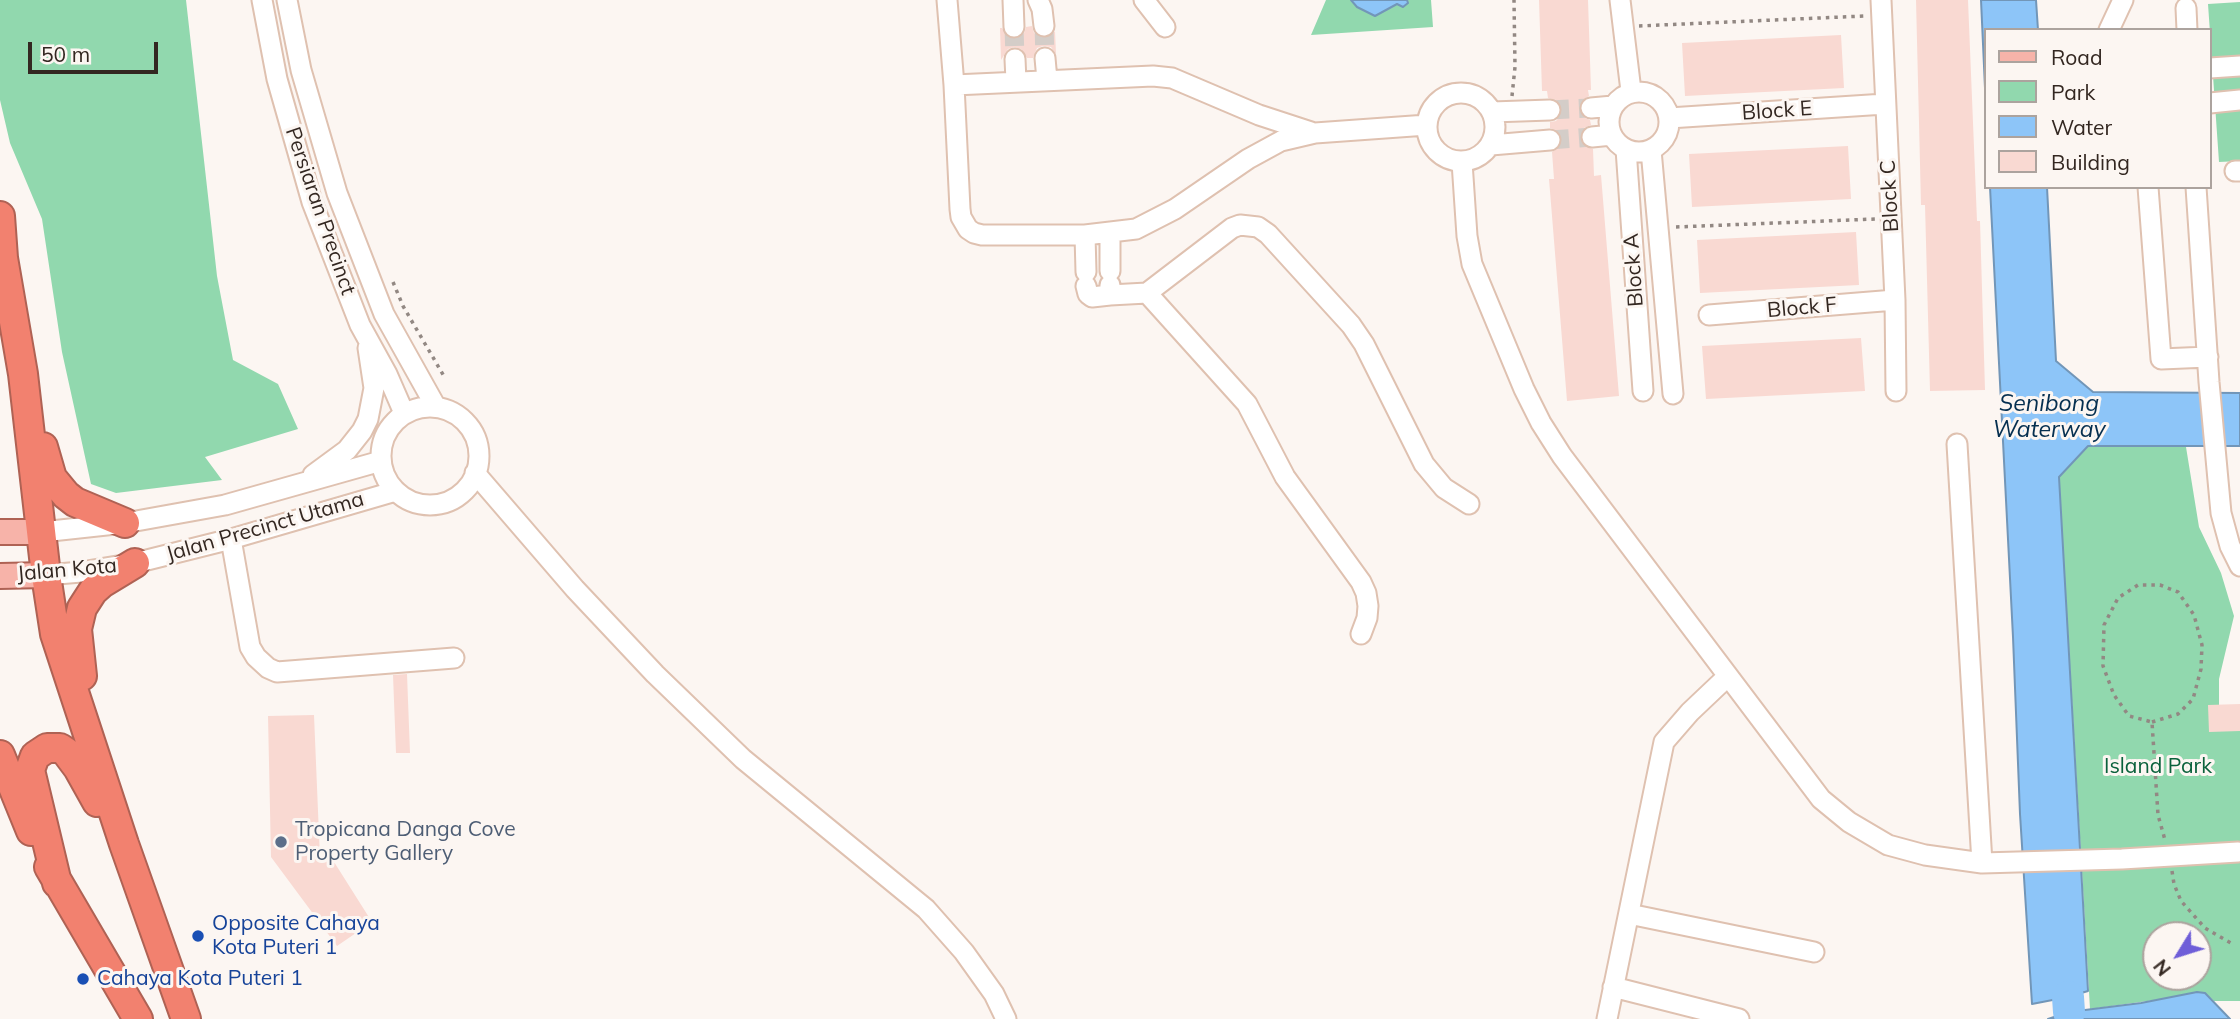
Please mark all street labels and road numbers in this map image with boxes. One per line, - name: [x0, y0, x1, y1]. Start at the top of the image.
- street label: Block E: [1741, 96, 1813, 126]
- street label: Persiaran Precinct: [279, 124, 361, 298]
- street label: Block C: [1876, 159, 1904, 233]
- street label: Block A: [1619, 233, 1649, 307]
- street label: Block F: [1766, 292, 1838, 324]
- street label: Jalan Precinct Utama: [163, 487, 367, 567]
- street label: Jalan Kota: [16, 553, 118, 587]

